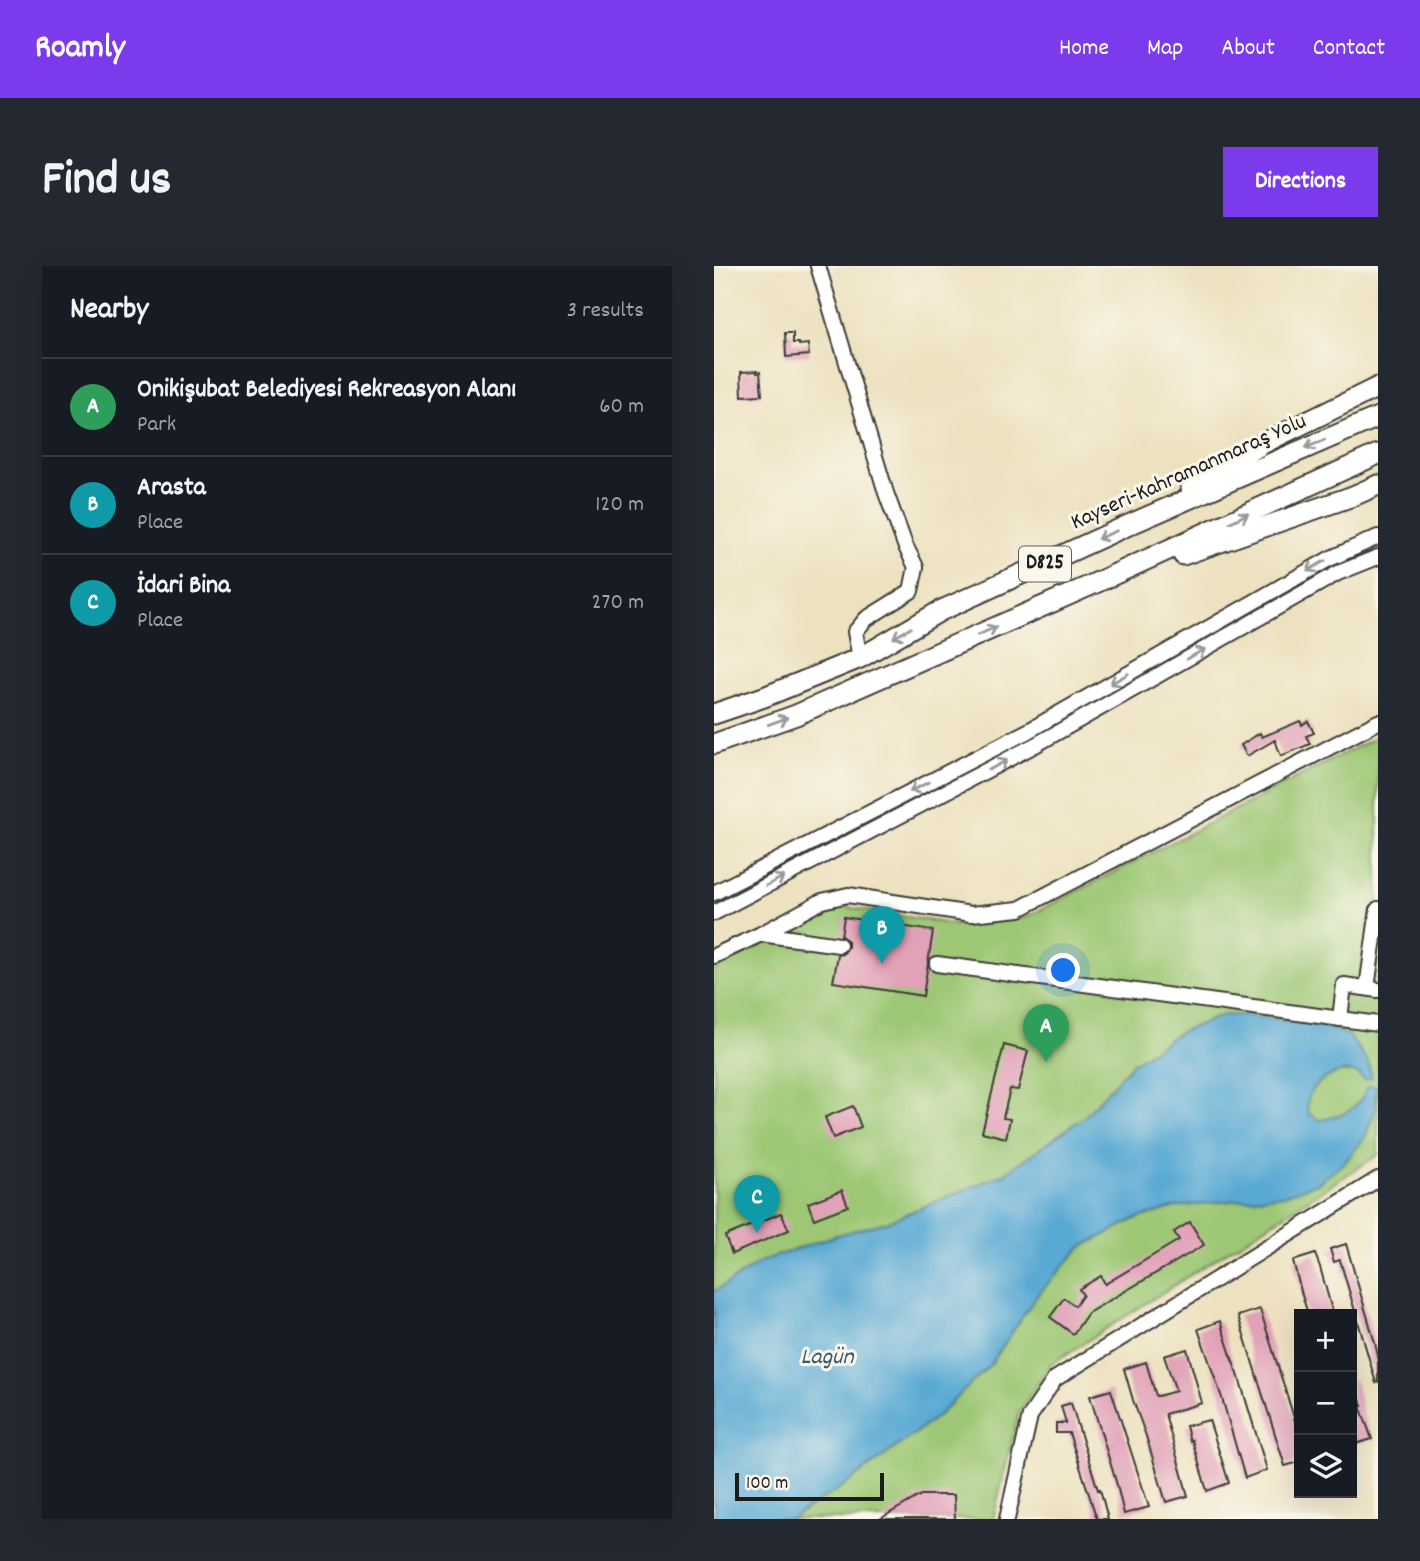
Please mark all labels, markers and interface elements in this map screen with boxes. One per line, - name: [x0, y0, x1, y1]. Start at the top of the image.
- text: Roamly: [35, 26, 125, 73]
- text: Home: [1059, 32, 1109, 66]
- text: Map: [1147, 32, 1183, 66]
- text: About: [1221, 32, 1275, 66]
- text: Contact: [1313, 32, 1385, 66]
- text: Find us: [42, 147, 171, 217]
- button: Directions: [1223, 147, 1378, 217]
- text: Nearby: [70, 290, 148, 333]
- text: 3 results: [567, 295, 644, 328]
- text: Onikişubat Belediyesi Rekreasyon Alanı: [137, 372, 516, 409]
- text: A: [87, 391, 99, 424]
- text: 60 m: [599, 391, 644, 424]
- street label: Kayseri-Kahramanmaraş Yolu: [1066, 406, 1312, 540]
- text: Park: [137, 409, 176, 442]
- one-way arrow: [1305, 438, 1327, 451]
- text: Arasta: [137, 470, 206, 507]
- text: B: [88, 489, 98, 522]
- text: 120 m: [595, 489, 644, 522]
- text: Place: [137, 507, 183, 540]
- one-way arrow: [1228, 511, 1249, 524]
- one-way arrow: [1097, 529, 1118, 543]
- road number: D825: [1019, 546, 1071, 582]
- one-way arrow: [1307, 559, 1327, 573]
- text: İdari Bina: [137, 568, 230, 605]
- text: C: [87, 587, 99, 620]
- text: 270 m: [592, 587, 644, 620]
- text: Place: [137, 605, 183, 638]
- one-way arrow: [976, 624, 997, 637]
- one-way arrow: [892, 627, 912, 641]
- one-way arrow: [1186, 647, 1206, 661]
- one-way arrow: [1109, 672, 1129, 686]
- one-way arrow: [767, 714, 789, 726]
- one-way arrow: [987, 757, 1008, 771]
- one-way arrow: [909, 781, 930, 795]
- one-way arrow: [764, 874, 784, 888]
- pin: B: [859, 906, 905, 964]
- your location: [1046, 953, 1080, 987]
- pin: A: [1023, 1004, 1069, 1062]
- pin: C: [734, 1175, 780, 1233]
- map controls: [1294, 1309, 1357, 1498]
- button: +: [1294, 1309, 1357, 1372]
- water label: Lagün: [800, 1341, 854, 1375]
- button: −: [1294, 1372, 1357, 1435]
- button: layers: [1294, 1435, 1357, 1498]
- scale bar: [735, 1470, 884, 1502]
- text: 100 m: [746, 1471, 788, 1498]

